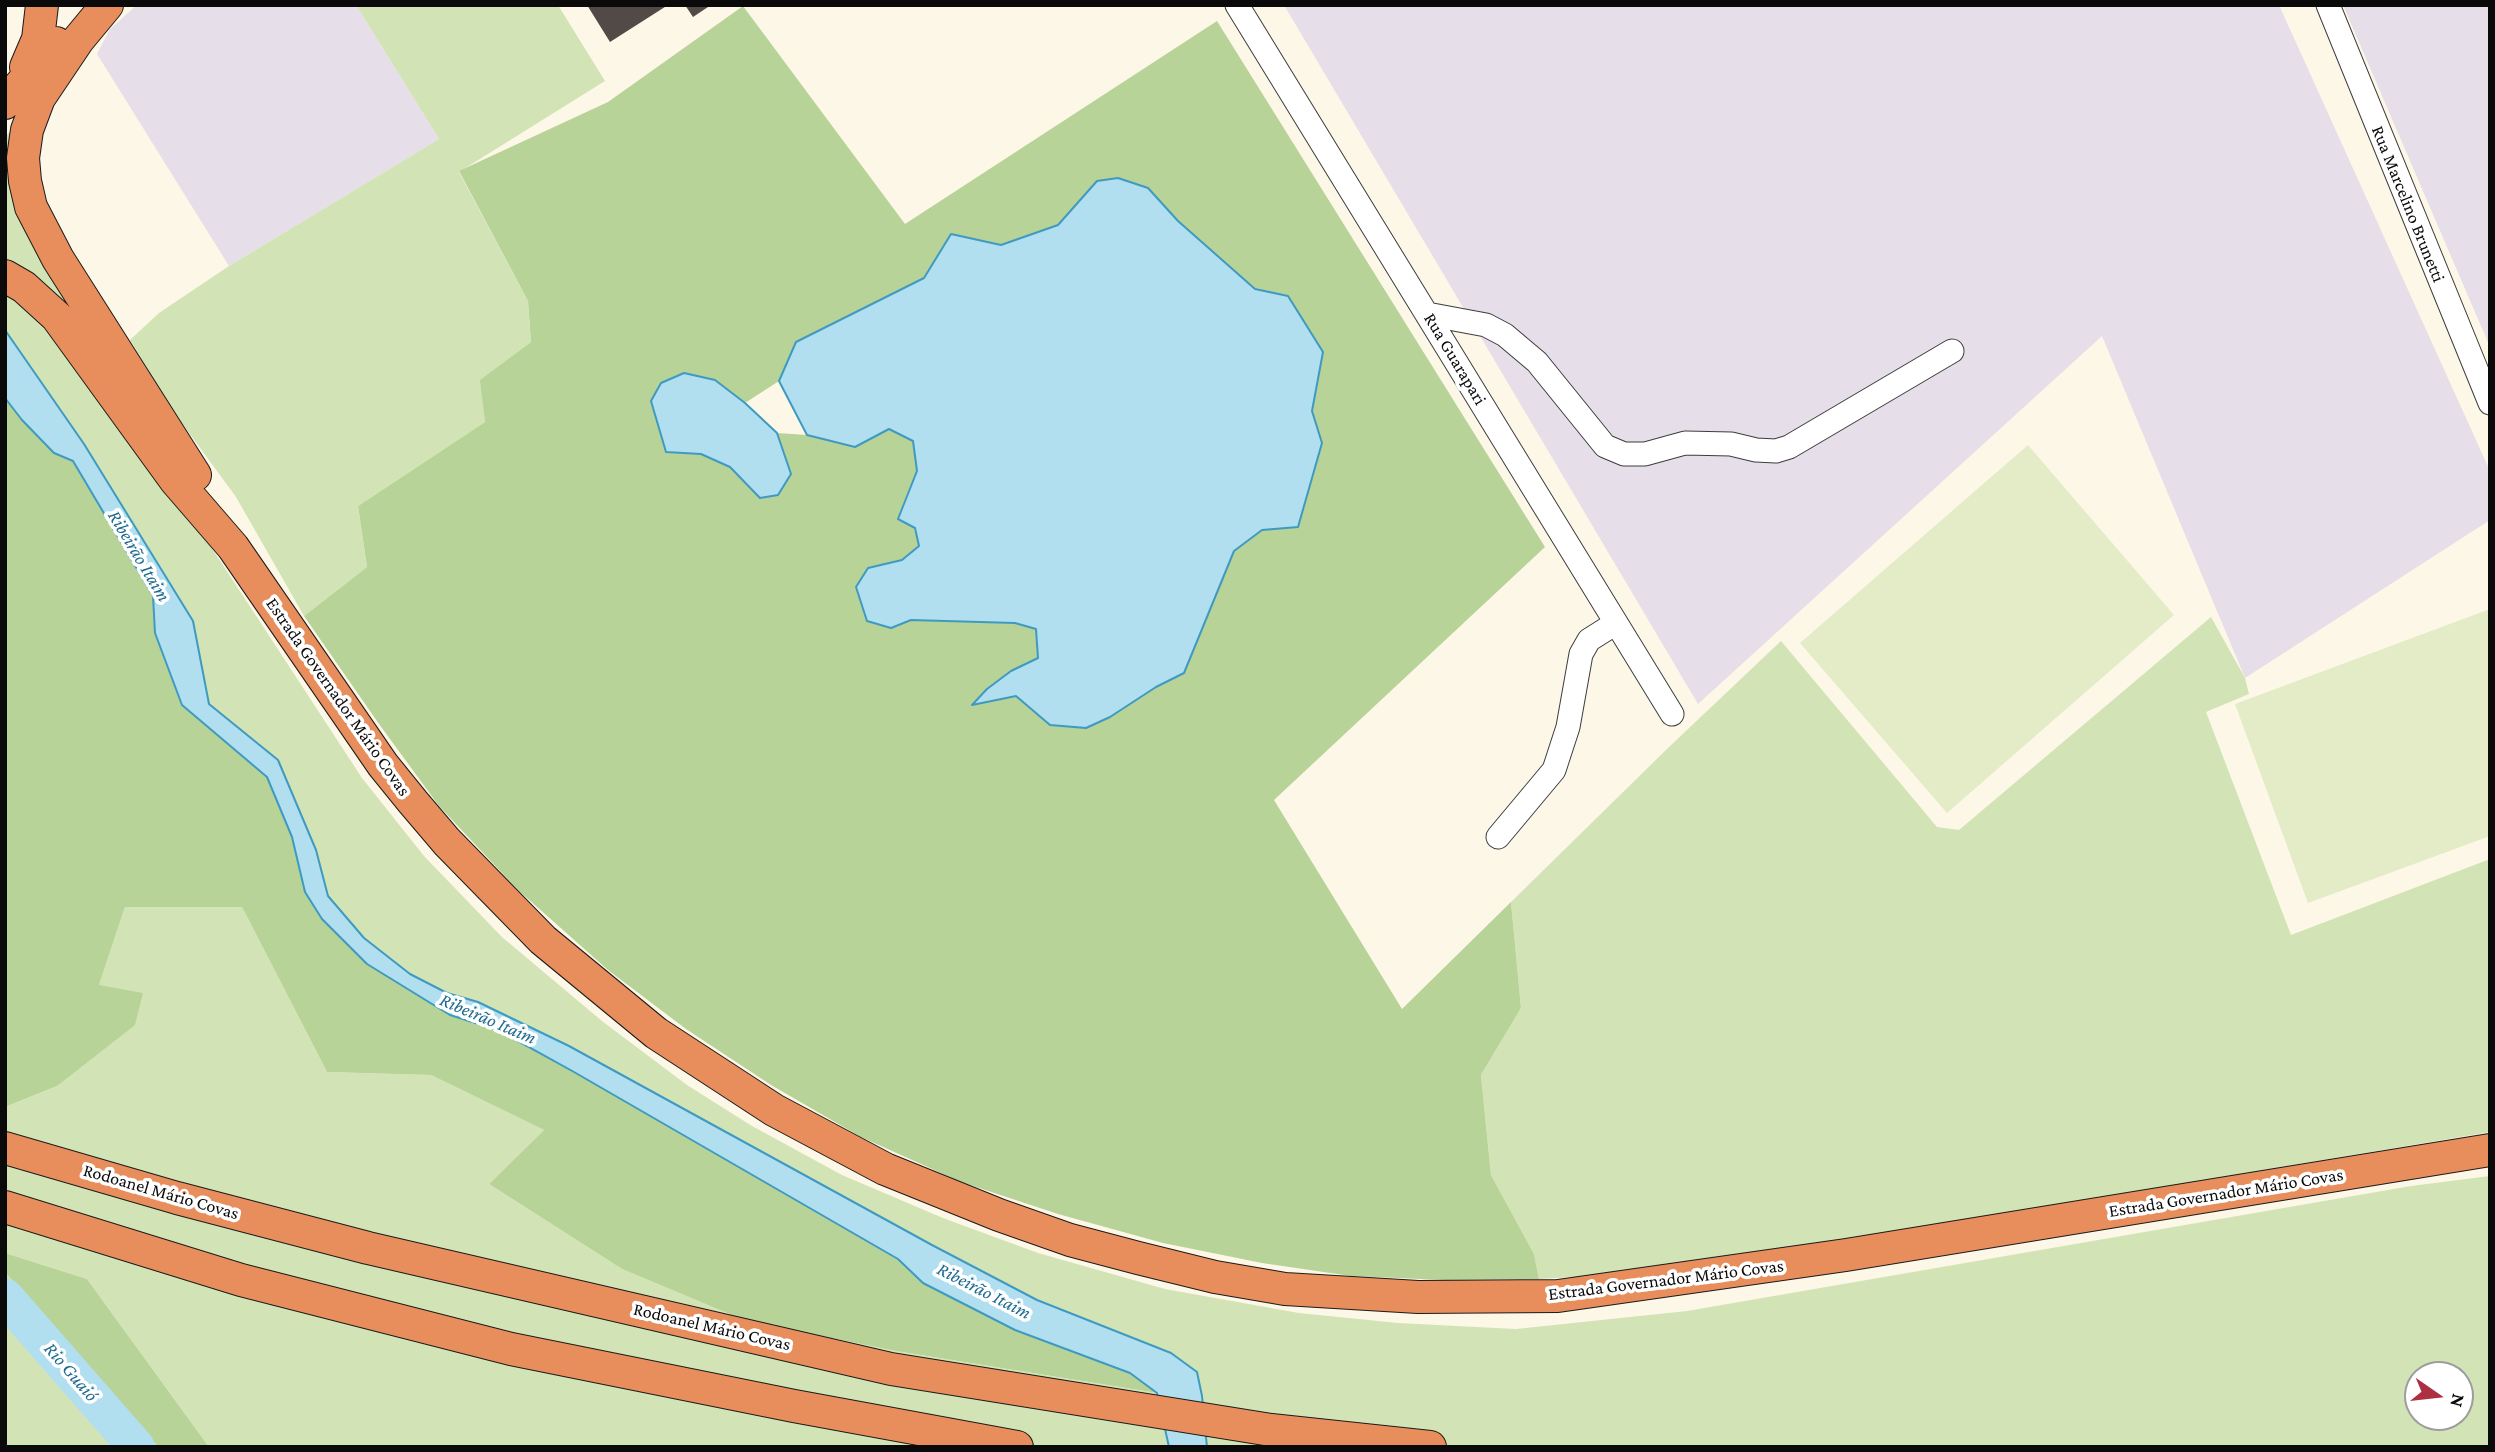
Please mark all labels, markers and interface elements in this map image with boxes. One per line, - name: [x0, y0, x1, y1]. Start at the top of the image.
- street label: Rua Marcelino Brunetti: [2367, 123, 2449, 285]
- street label: Rua Guarapari: [1419, 309, 1491, 409]
- water label: Ribeirão Itaim: [103, 506, 175, 606]
- street label: Estrada Governador Mário Covas: [261, 594, 415, 800]
- water label: Ribeirão Itaim: [436, 988, 540, 1050]
- street label: Rodoanel Mário Covas: [81, 1159, 241, 1225]
- street label: Estrada Governador Mário Covas: [2107, 1164, 2345, 1222]
- street label: Estrada Governador Mário Covas: [1547, 1255, 1785, 1305]
- water label: Ribeirão Itaim: [933, 1258, 1035, 1324]
- street label: Rodoanel Mário Covas: [631, 1298, 793, 1356]
- water label: Rio Guaió: [39, 1338, 103, 1406]
- north arrow: [2404, 1361, 2474, 1431]
- text: N: [2446, 1392, 2470, 1410]

